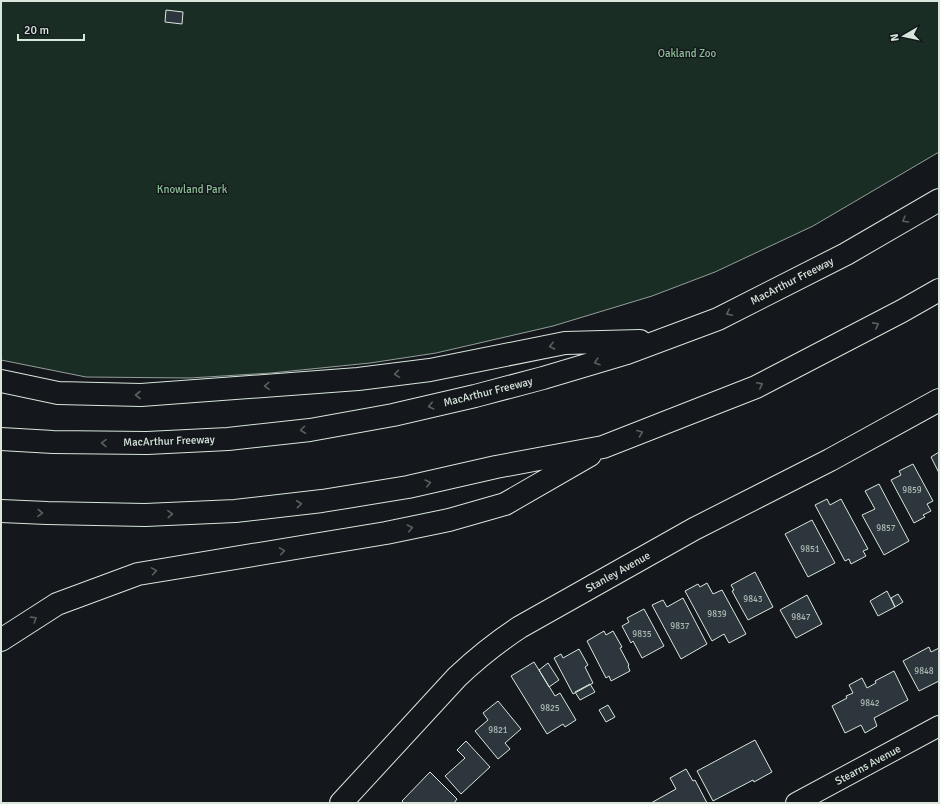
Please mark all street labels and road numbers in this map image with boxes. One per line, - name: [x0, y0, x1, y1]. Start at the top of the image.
- street label: MacArthur Freeway: [748, 254, 836, 308]
- street label: MacArthur Freeway: [442, 374, 535, 409]
- street label: MacArthur Freeway: [123, 433, 216, 449]
- street label: Stanley Avenue: [583, 549, 653, 595]
- street label: Stearns Avenue: [833, 742, 903, 788]

